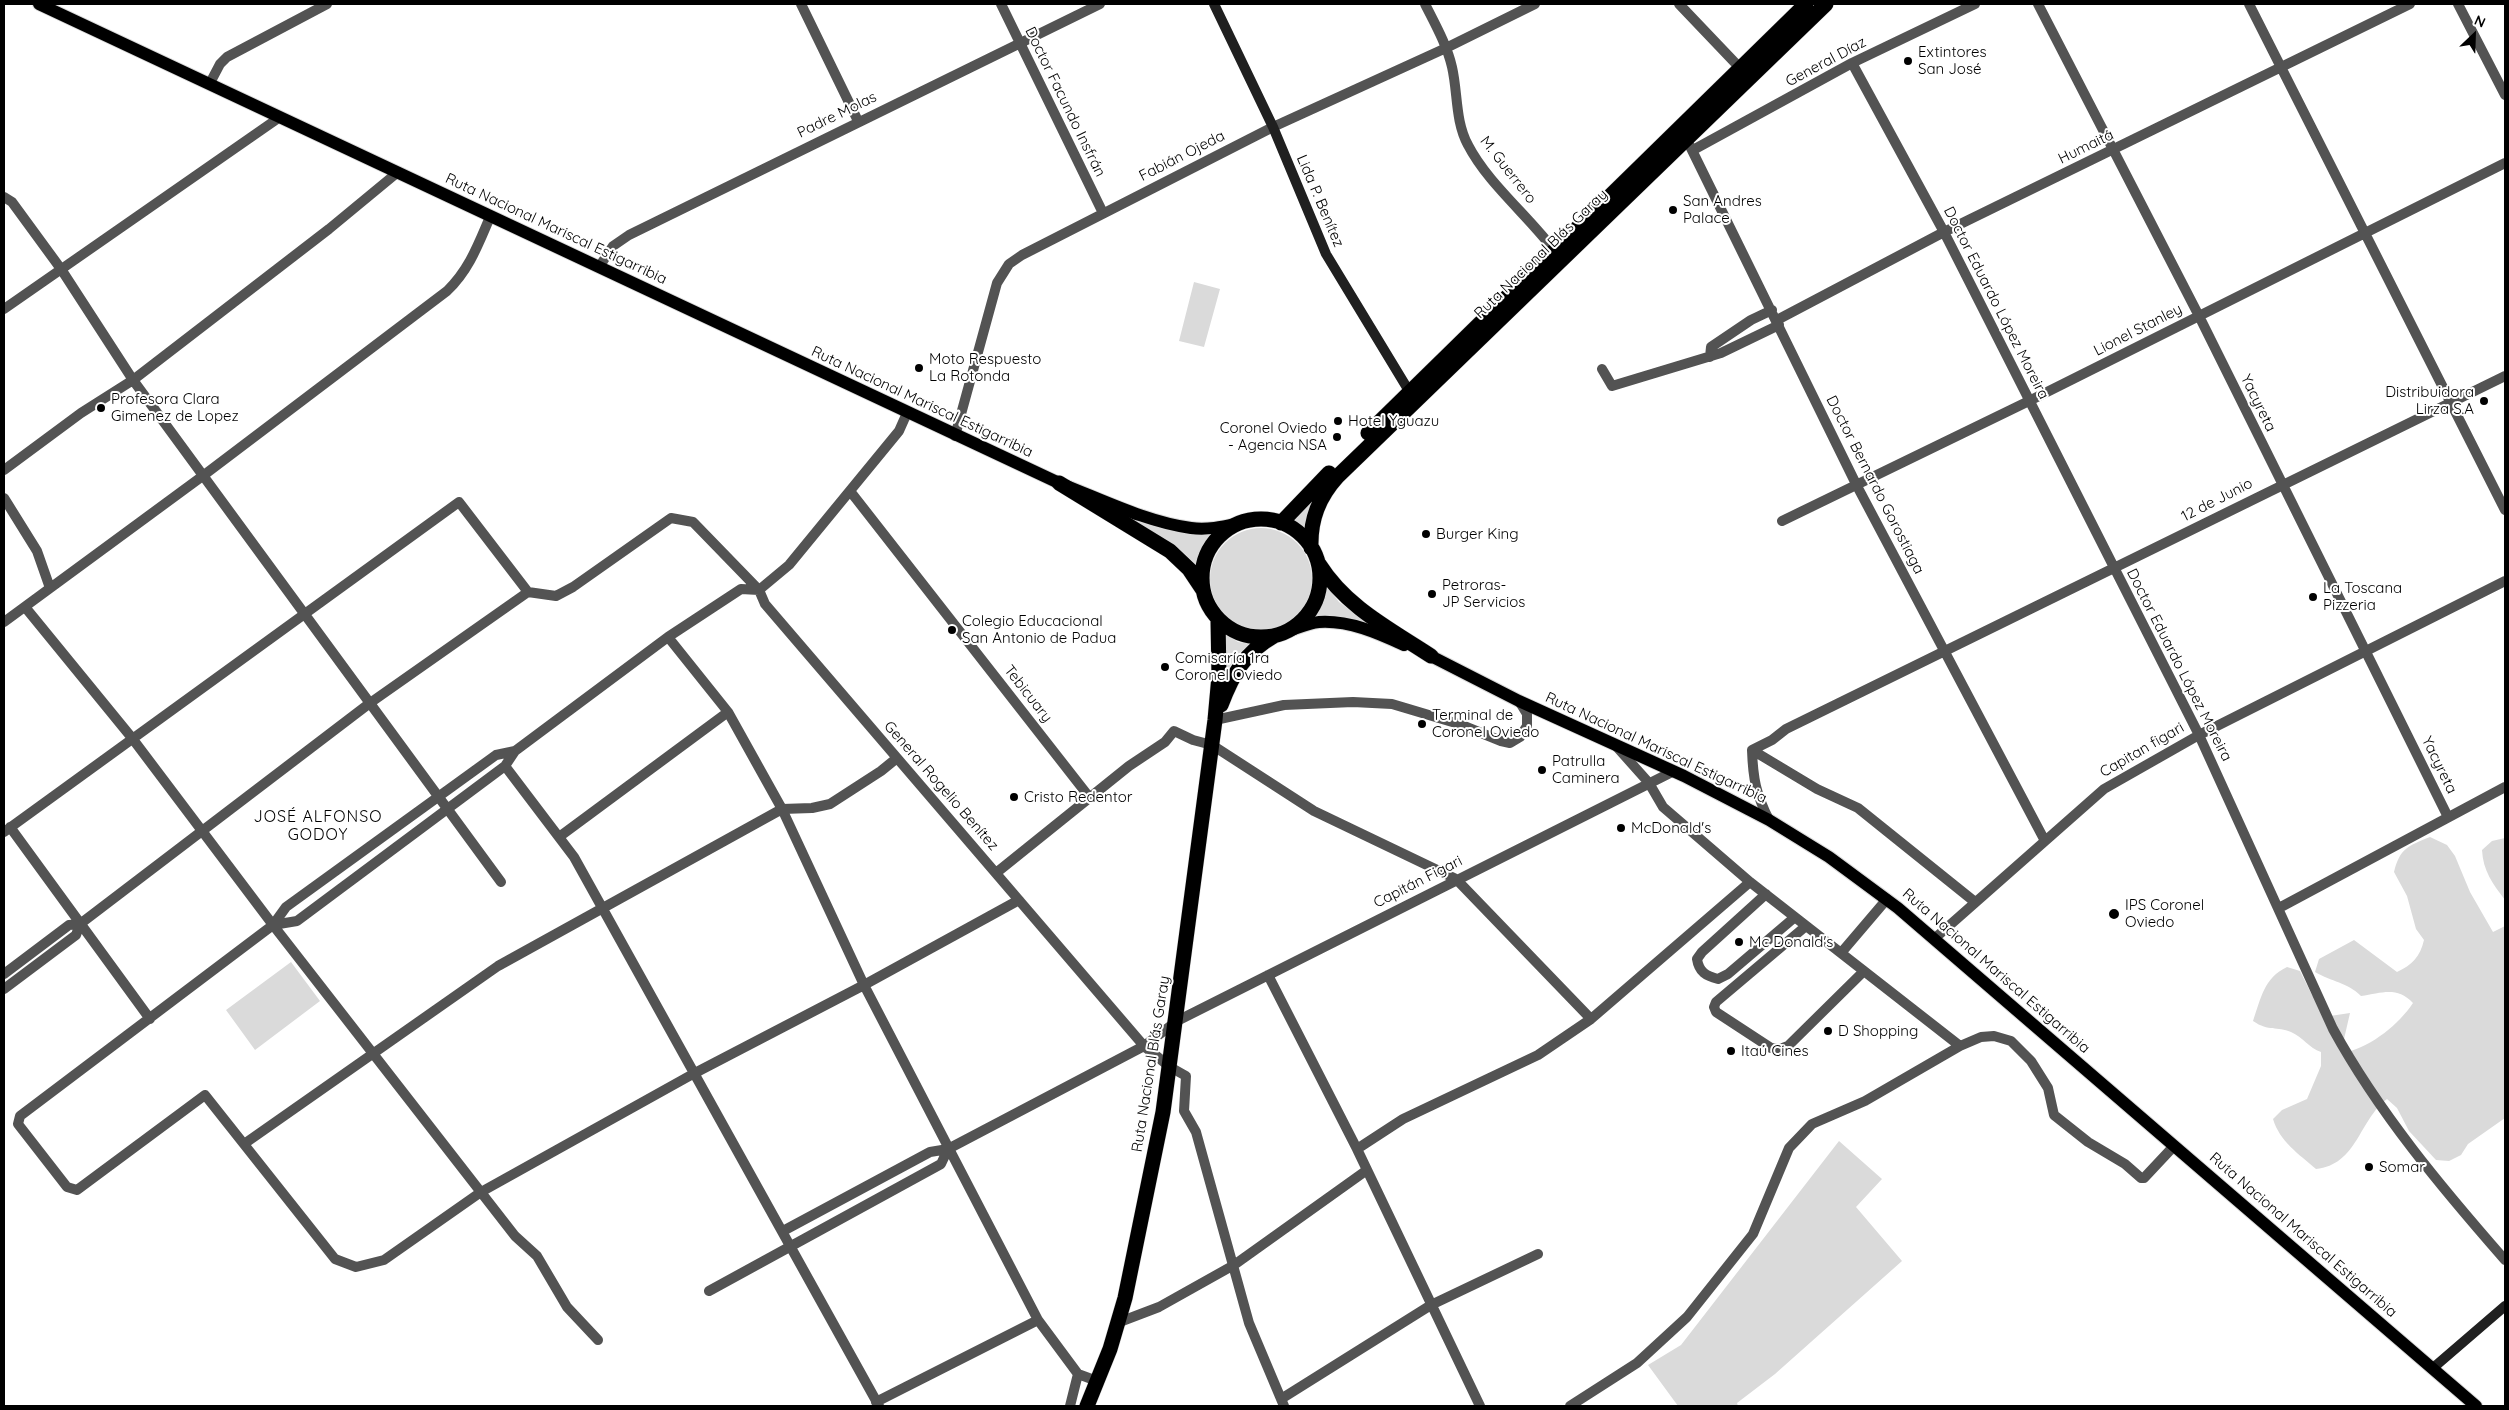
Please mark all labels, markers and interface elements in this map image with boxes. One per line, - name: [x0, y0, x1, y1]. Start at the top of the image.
- north arrow: [2449, 10, 2499, 60]
- text: N: [2472, 11, 2488, 32]
- street label: Doctor Facundo Insfrán: [1021, 24, 1109, 180]
- street label: General Díaz: [1783, 33, 1869, 91]
- place label: Extintores San José: [1918, 43, 1987, 78]
- marker: Extintores San José: [1902, 55, 1914, 67]
- street label: Padre Molas: [794, 88, 880, 142]
- street label: Humaitá: [2055, 126, 2117, 168]
- street label: Fabián Ojeda: [1136, 127, 1228, 185]
- street label: M. Guerrero: [1476, 133, 1540, 207]
- street label: Lida P. Benítez: [1292, 152, 1348, 250]
- street label: Ruta Nacional Mariscal Estigarribia: [442, 170, 670, 288]
- street label: Ruta Nacional Blás Garay: [1471, 186, 1611, 322]
- place label: San Andres Palace: [1683, 192, 1762, 227]
- marker: San Andres Palace: [1667, 204, 1679, 216]
- street label: Doctor Eduardo López Moreira: [1939, 204, 2053, 402]
- street label: Lionel Stanley: [2091, 300, 2185, 360]
- street label: Ruta Nacional Mariscal Estigarribia: [808, 343, 1036, 461]
- place label: Moto Respuesto La Rotonda: [929, 350, 1041, 385]
- marker: Moto Respuesto La Rotonda: [913, 362, 925, 374]
- street label: Yacyreta: [2236, 371, 2280, 435]
- place label: Distribuidora Lirza S.A: [2385, 383, 2474, 418]
- place label: Profesora Clara Gimenez de Lopez: [111, 390, 239, 425]
- street label: Doctor Bernardo Gorostiaga: [1822, 393, 1928, 577]
- marker: Distribuidora Lirza S.A: [2478, 395, 2490, 407]
- marker: Profesora Clara Gimenez de Lopez: [95, 402, 107, 414]
- place label: Hotel Yguazu: [1348, 412, 1439, 430]
- marker: Hotel Yguazu: [1332, 415, 1344, 427]
- place label: Coronel Oviedo - Agencia NSA: [1220, 419, 1327, 454]
- marker: Coronel Oviedo - Agencia NSA: [1331, 431, 1343, 443]
- street label: 12 de Junio: [2178, 474, 2256, 526]
- place label: Burger King: [1436, 525, 1519, 543]
- marker: Burger King: [1420, 528, 1432, 540]
- street label: Doctor Eduardo López Moreira: [2122, 566, 2236, 764]
- place label: Petroras- JP Servicios: [1442, 576, 1525, 611]
- place label: La Toscana Pizzeria: [2323, 579, 2402, 614]
- marker: Petroras- JP Servicios: [1426, 588, 1438, 600]
- marker: La Toscana Pizzeria: [2307, 591, 2319, 603]
- place label: Colegio Educacional San Antonio de Padua: [962, 612, 1116, 647]
- marker: Colegio Educacional San Antonio de Padua: [946, 624, 958, 636]
- place label: Comisaría 1ra Coronel Oviedo: [1175, 649, 1282, 684]
- marker: Comisaría 1ra Coronel Oviedo: [1159, 661, 1171, 673]
- street label: Tebicuary: [1000, 662, 1056, 726]
- street label: Ruta Nacional Mariscal Estigarribia: [1542, 689, 1770, 807]
- place label: Terminal de Coronel Oviedo: [1432, 706, 1539, 741]
- street label: General Rogelio Benítez: [880, 718, 1002, 854]
- marker: Terminal de Coronel Oviedo: [1416, 718, 1428, 730]
- street label: Capitan figari: [2097, 719, 2187, 781]
- street label: Yacyreta: [2417, 733, 2461, 797]
- place label: Patrulla Caminera: [1552, 752, 1620, 787]
- marker: Patrulla Caminera: [1536, 764, 1548, 776]
- place label: Cristo Redentor: [1024, 788, 1133, 806]
- marker: Cristo Redentor: [1008, 791, 1020, 803]
- district label: JOSÉ ALFONSO GODOY: [252, 807, 384, 845]
- place label: McDonald's: [1631, 819, 1711, 837]
- marker: McDonald's: [1615, 822, 1627, 834]
- street label: Capitán Figari: [1371, 852, 1465, 912]
- street label: Ruta Nacional Mariscal Estigarribia: [1899, 885, 2093, 1057]
- place label: IPS Coronel Oviedo: [2125, 896, 2204, 931]
- marker: IPS Coronel Oviedo: [2107, 907, 2121, 921]
- place label: Mc Donald's: [1749, 933, 1833, 951]
- marker: Mc Donald's: [1733, 936, 1745, 948]
- street label: Ruta Nacional Blás Garay: [1128, 975, 1174, 1153]
- place label: D Shopping: [1838, 1022, 1918, 1040]
- marker: D Shopping: [1822, 1025, 1834, 1037]
- place label: Itaú Cines: [1741, 1042, 1809, 1060]
- marker: Itaú Cines: [1725, 1045, 1737, 1057]
- street label: Ruta Nacional Mariscal Estigarribia: [2206, 1149, 2400, 1321]
- place label: Somar: [2379, 1158, 2425, 1176]
- marker: Somar: [2363, 1161, 2375, 1173]

